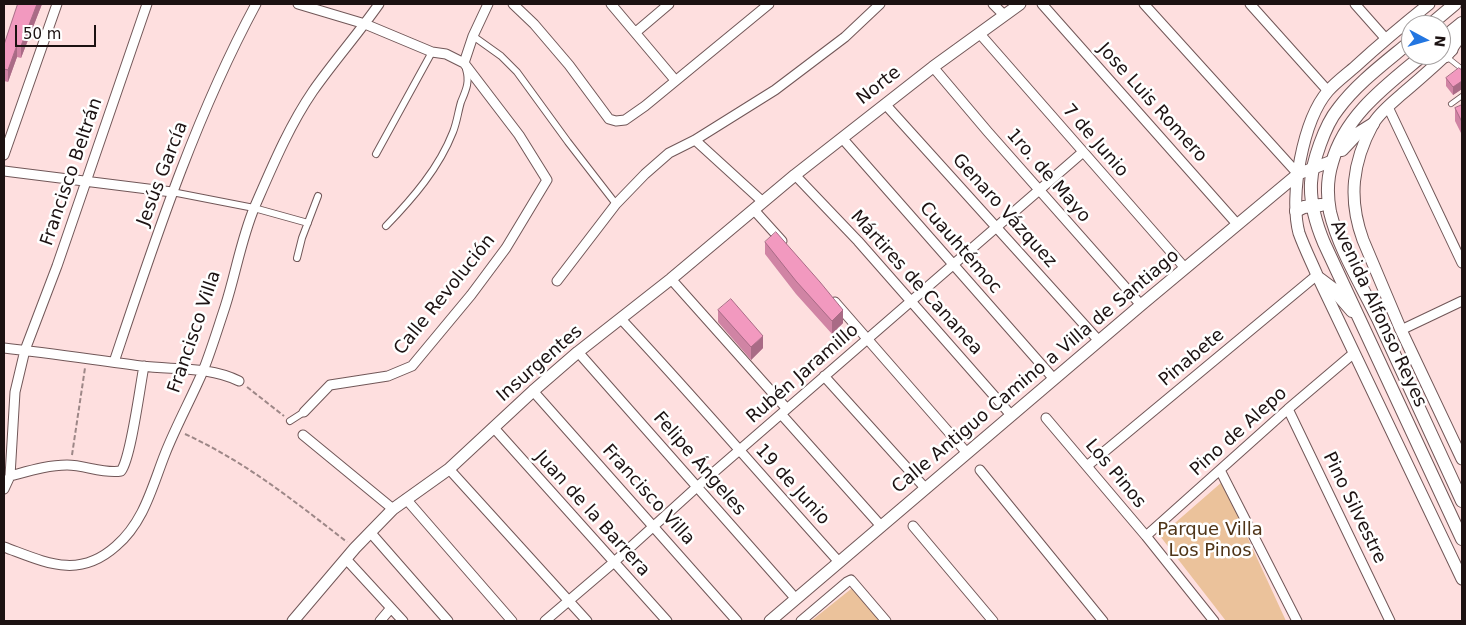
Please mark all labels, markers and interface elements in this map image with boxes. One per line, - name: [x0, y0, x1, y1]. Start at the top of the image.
- scale bar: [18, 15, 99, 47]
- north arrow: [1401, 15, 1451, 65]
- text: 50 m: [23, 25, 61, 43]
- text: N: [1431, 35, 1448, 48]
- street label: Jose Luis Romero: [1093, 39, 1211, 167]
- street label: Norte: [853, 62, 905, 110]
- street label: Francisco Beltrán: [37, 95, 107, 249]
- street label: 7 de Junio: [1057, 100, 1133, 182]
- street label: Jesús García: [133, 119, 193, 229]
- street label: 1ro. de Mayo: [1001, 125, 1095, 227]
- street label: Genaro Vázquez: [947, 150, 1061, 272]
- street label: Cuauhtémoc: [914, 198, 1006, 298]
- street label: Mártires de Cananea: [845, 206, 987, 360]
- street label: Avenida Alfonso Reyes: [1325, 217, 1431, 411]
- street label: Calle Revolución: [390, 230, 500, 360]
- street label: Calle Antiguo Camino a Villa de Santiago: [888, 245, 1184, 499]
- street label: Francisco Villa: [164, 268, 226, 396]
- street label: Rubén Jaramillo: [743, 320, 863, 428]
- street label: Insurgentes: [493, 321, 587, 407]
- street label: Pinabete: [1155, 324, 1229, 392]
- street label: Pino de Alepo: [1186, 383, 1292, 481]
- street label: Felipe Ángeles: [648, 408, 750, 520]
- street label: Los Pinos: [1080, 435, 1150, 513]
- street label: Francisco Villa: [597, 440, 699, 550]
- street label: 19 de Junio: [750, 440, 834, 530]
- street label: Juan de la Barrera: [530, 447, 654, 581]
- street label: Pino Silvestre: [1318, 449, 1390, 567]
- park label: Parque Villa Los Pinos: [1157, 519, 1263, 562]

